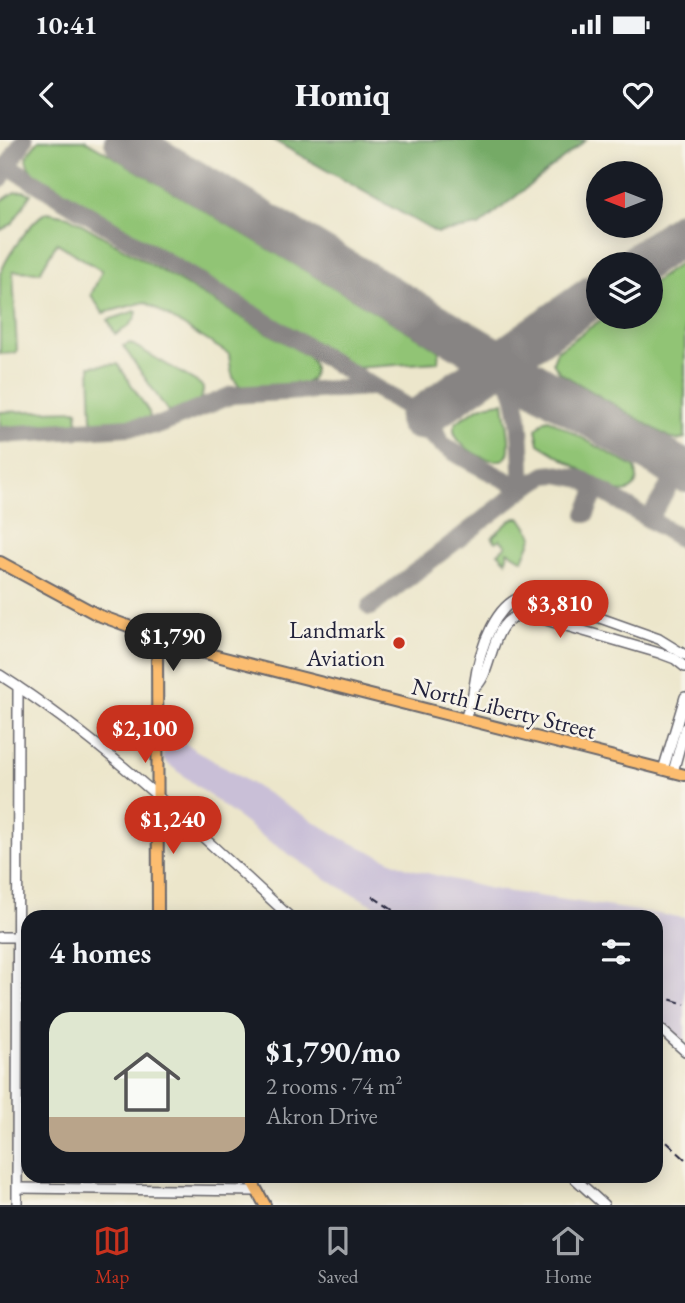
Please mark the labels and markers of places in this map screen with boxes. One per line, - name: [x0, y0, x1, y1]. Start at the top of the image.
- pin: $3,810: [503, 580, 617, 640]
- pin: $1,790: [116, 614, 230, 673]
- place label: Landmark Aviation: [289, 614, 386, 673]
- marker: Landmark Aviation: [391, 635, 407, 651]
- pin: $2,100: [88, 706, 202, 765]
- pin: $1,240: [116, 796, 230, 856]

